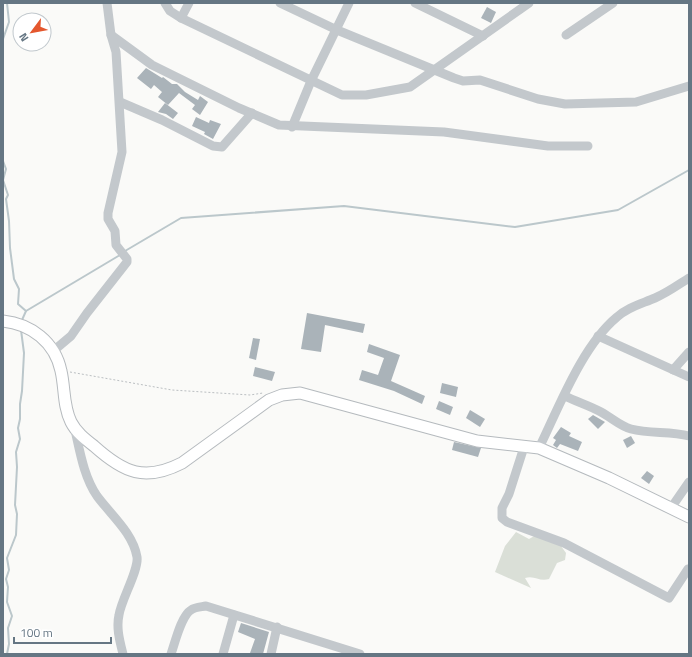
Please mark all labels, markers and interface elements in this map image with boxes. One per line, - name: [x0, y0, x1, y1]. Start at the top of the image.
- north arrow: [12, 12, 52, 52]
- text: N: [15, 30, 32, 45]
- scale bar: [14, 619, 111, 645]
- text: 100 m: [20, 623, 53, 642]

